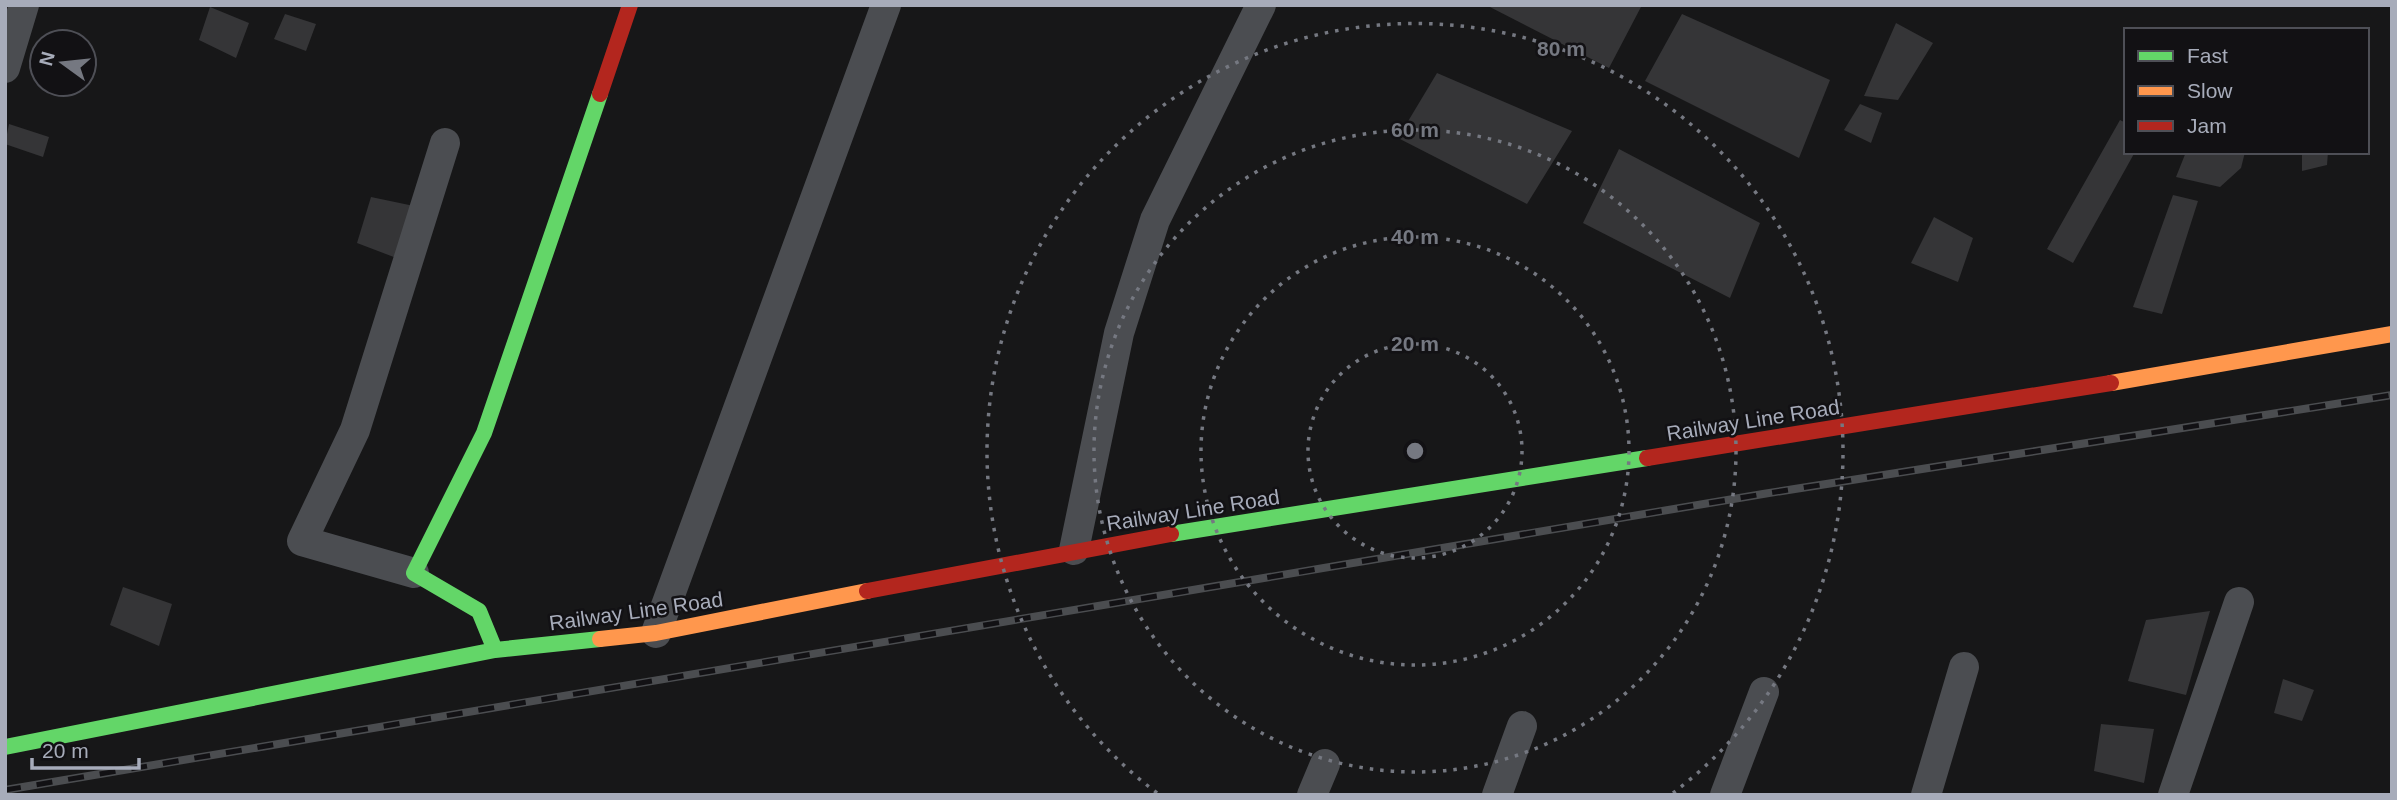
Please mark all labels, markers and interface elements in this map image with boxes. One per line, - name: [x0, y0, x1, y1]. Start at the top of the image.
- north arrow: [28, 28, 98, 98]
- legend: [2124, 28, 2369, 154]
- text: 80 m: [1537, 37, 1585, 60]
- text: Fast: [2187, 44, 2228, 67]
- text: N: [35, 49, 59, 68]
- text: Slow: [2187, 79, 2233, 102]
- text: Jam: [2187, 114, 2227, 137]
- text: 60 m: [1391, 118, 1439, 141]
- text: 40 m: [1391, 225, 1439, 248]
- text: 20 m: [1391, 332, 1439, 355]
- street label: Railway Line Road: [1665, 395, 1841, 445]
- centre of rings: [1403, 439, 1427, 463]
- street label: Railway Line Road: [1105, 485, 1281, 535]
- street label: Railway Line Road: [548, 587, 724, 635]
- scale bar: [32, 726, 138, 770]
- text: 20 m: [42, 739, 89, 762]

